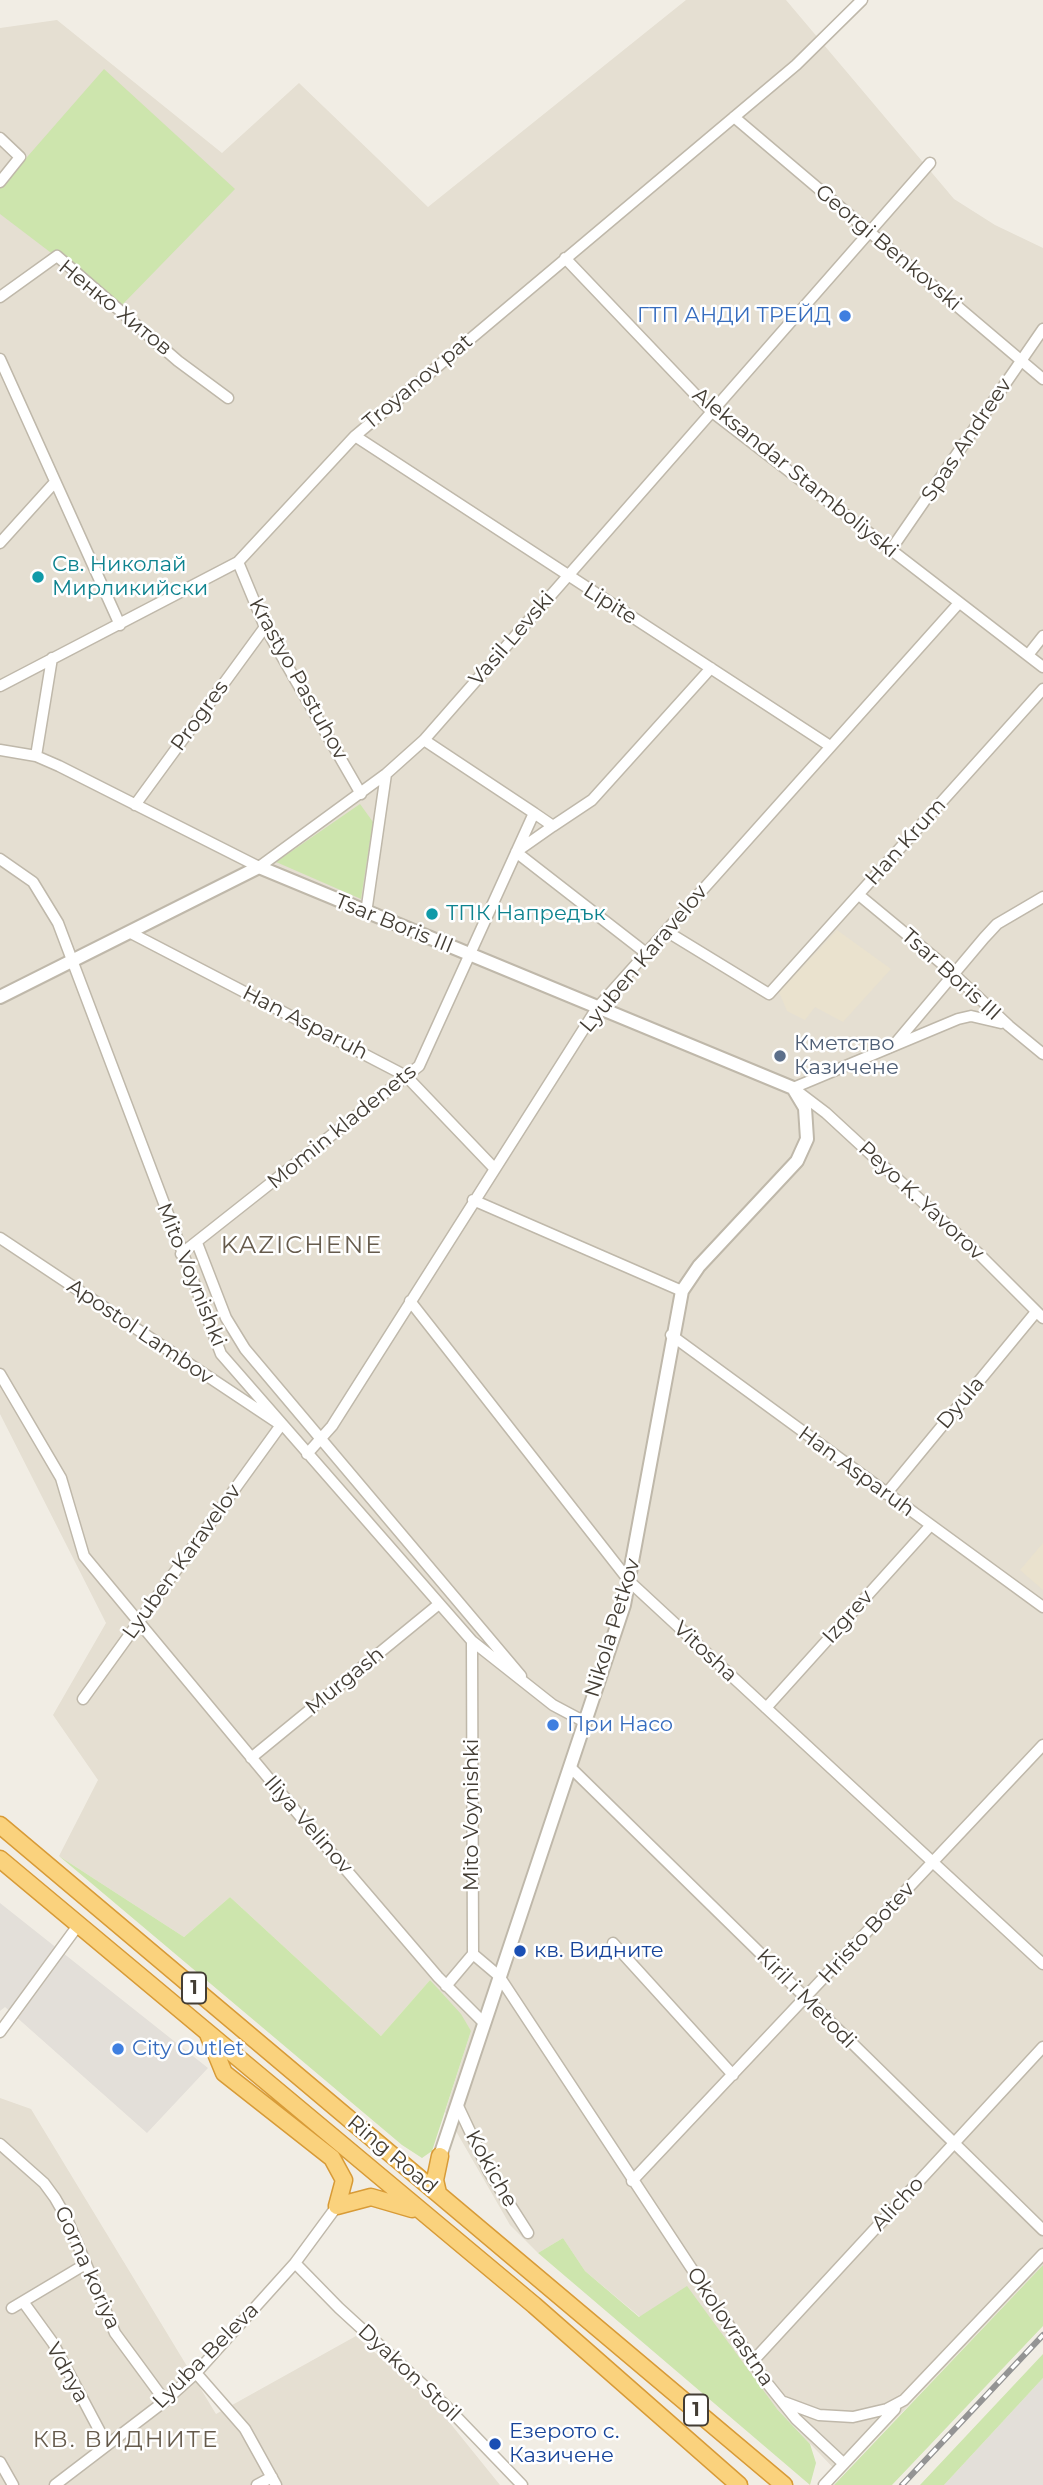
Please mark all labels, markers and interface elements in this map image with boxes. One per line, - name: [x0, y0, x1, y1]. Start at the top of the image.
- street label: Georgi Benkovski: [810, 179, 966, 317]
- street label: Ненко Хитов: [53, 255, 177, 361]
- place label: ГТП АНДИ ТРЕЙД: [637, 303, 831, 329]
- marker: ГТП АНДИ ТРЕЙД: [837, 308, 853, 324]
- street label: Troyanov pat: [358, 329, 478, 435]
- street label: Spas Andreev: [916, 374, 1018, 506]
- street label: Aleksandar Stamboliyski: [687, 382, 903, 564]
- place label: Св. Николай Мирликийски: [52, 552, 208, 602]
- marker: Св. Николай Мирликийски: [30, 569, 46, 585]
- street label: Lipite: [579, 578, 641, 630]
- street label: Vasil Levski: [464, 586, 560, 692]
- street label: Krastyo Pastuhov: [243, 594, 353, 764]
- street label: Progres: [166, 676, 234, 756]
- street label: Han Krum: [860, 793, 952, 891]
- street label: Lyuben Karavelov: [575, 880, 713, 1038]
- street label: Tsar Boris III: [331, 889, 457, 959]
- place label: ТПК Напредък: [446, 901, 606, 927]
- marker: ТПК Напредък: [424, 906, 440, 922]
- street label: Tsar Boris III: [896, 924, 1006, 1026]
- street label: Han Asparuh: [238, 981, 372, 1065]
- place label: Кметство Казичене: [794, 1031, 899, 1081]
- marker: Кметство Казичене: [772, 1048, 788, 1064]
- street label: Momin kladenets: [263, 1059, 421, 1195]
- street label: Peyo K. Yavorov: [853, 1136, 989, 1266]
- street label: Mito Voynishki: [151, 1200, 231, 1350]
- district label: KAZICHENE: [222, 1232, 382, 1260]
- street label: Apostol Lambov: [62, 1274, 218, 1390]
- street label: Dyula: [932, 1372, 990, 1434]
- street label: Han Asparuh: [793, 1421, 919, 1523]
- street label: Lyuben Karavelov: [117, 1480, 247, 1644]
- street label: Nikola Petkov: [580, 1556, 646, 1700]
- street label: Izgrev: [817, 1585, 879, 1649]
- street label: Vitosha: [668, 1616, 742, 1688]
- street label: Murgash: [301, 1642, 389, 1720]
- place label: При Насо: [567, 1712, 673, 1738]
- marker: При Насо: [545, 1717, 561, 1733]
- street label: Mito Voynishki: [459, 1739, 485, 1891]
- street label: Iliya Velinov: [258, 1771, 358, 1879]
- street label: Hristo Botev: [814, 1877, 920, 1989]
- place label: кв. Видните: [534, 1938, 664, 1964]
- marker: кв. Видните: [512, 1943, 528, 1959]
- street label: Kiril i Metodi: [751, 1944, 861, 2054]
- road number: 1: [182, 1972, 206, 2004]
- place label: City Outlet: [132, 2036, 244, 2062]
- marker: City Outlet: [110, 2041, 126, 2057]
- street label: Ring Road: [342, 2110, 442, 2200]
- street label: Kokiche: [460, 2126, 522, 2212]
- street label: Alicho: [866, 2171, 930, 2237]
- street label: Gorna koriya: [49, 2202, 125, 2334]
- street label: Okolovrastna: [681, 2263, 779, 2391]
- street label: Lyuba Beleva: [148, 2298, 264, 2414]
- street label: Dyakon Stoil: [352, 2319, 466, 2427]
- street label: Vdnya: [40, 2339, 94, 2407]
- road number: 1: [684, 2394, 708, 2426]
- place label: Езерото с. Казичене: [509, 2419, 619, 2469]
- district label: КВ. ВИДНИТЕ: [34, 2426, 218, 2454]
- marker: Езерото с. Казичене: [487, 2436, 503, 2452]

